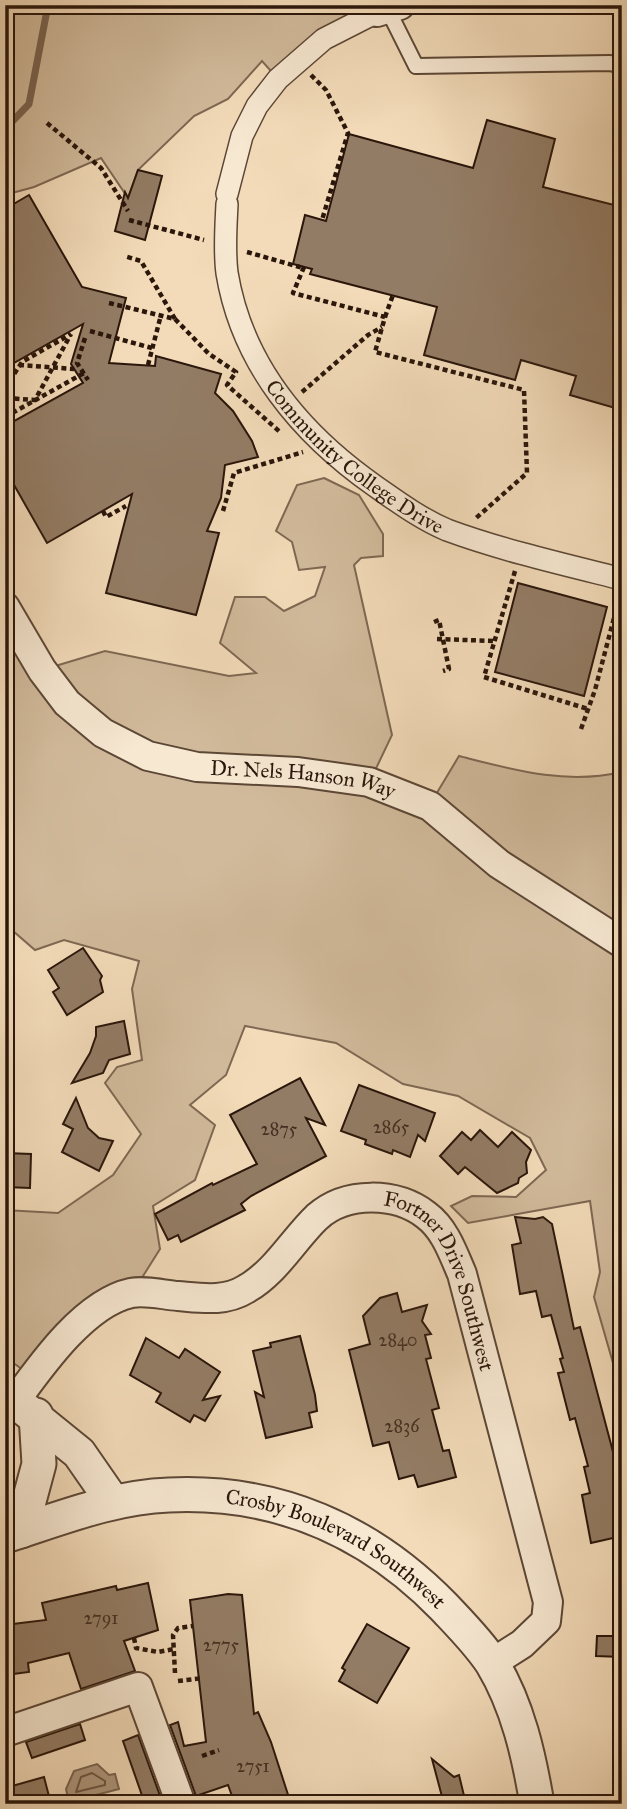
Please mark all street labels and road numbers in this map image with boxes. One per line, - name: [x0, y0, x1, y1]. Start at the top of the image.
- street label: Community College Drive: [260, 375, 448, 540]
- street label: Dr. Nels Hanson Way: [210, 755, 401, 805]
- street label: Fortner Drive Southwest: [382, 1185, 500, 1374]
- street label: Crosby Boulevard Southwest: [224, 1484, 452, 1615]

